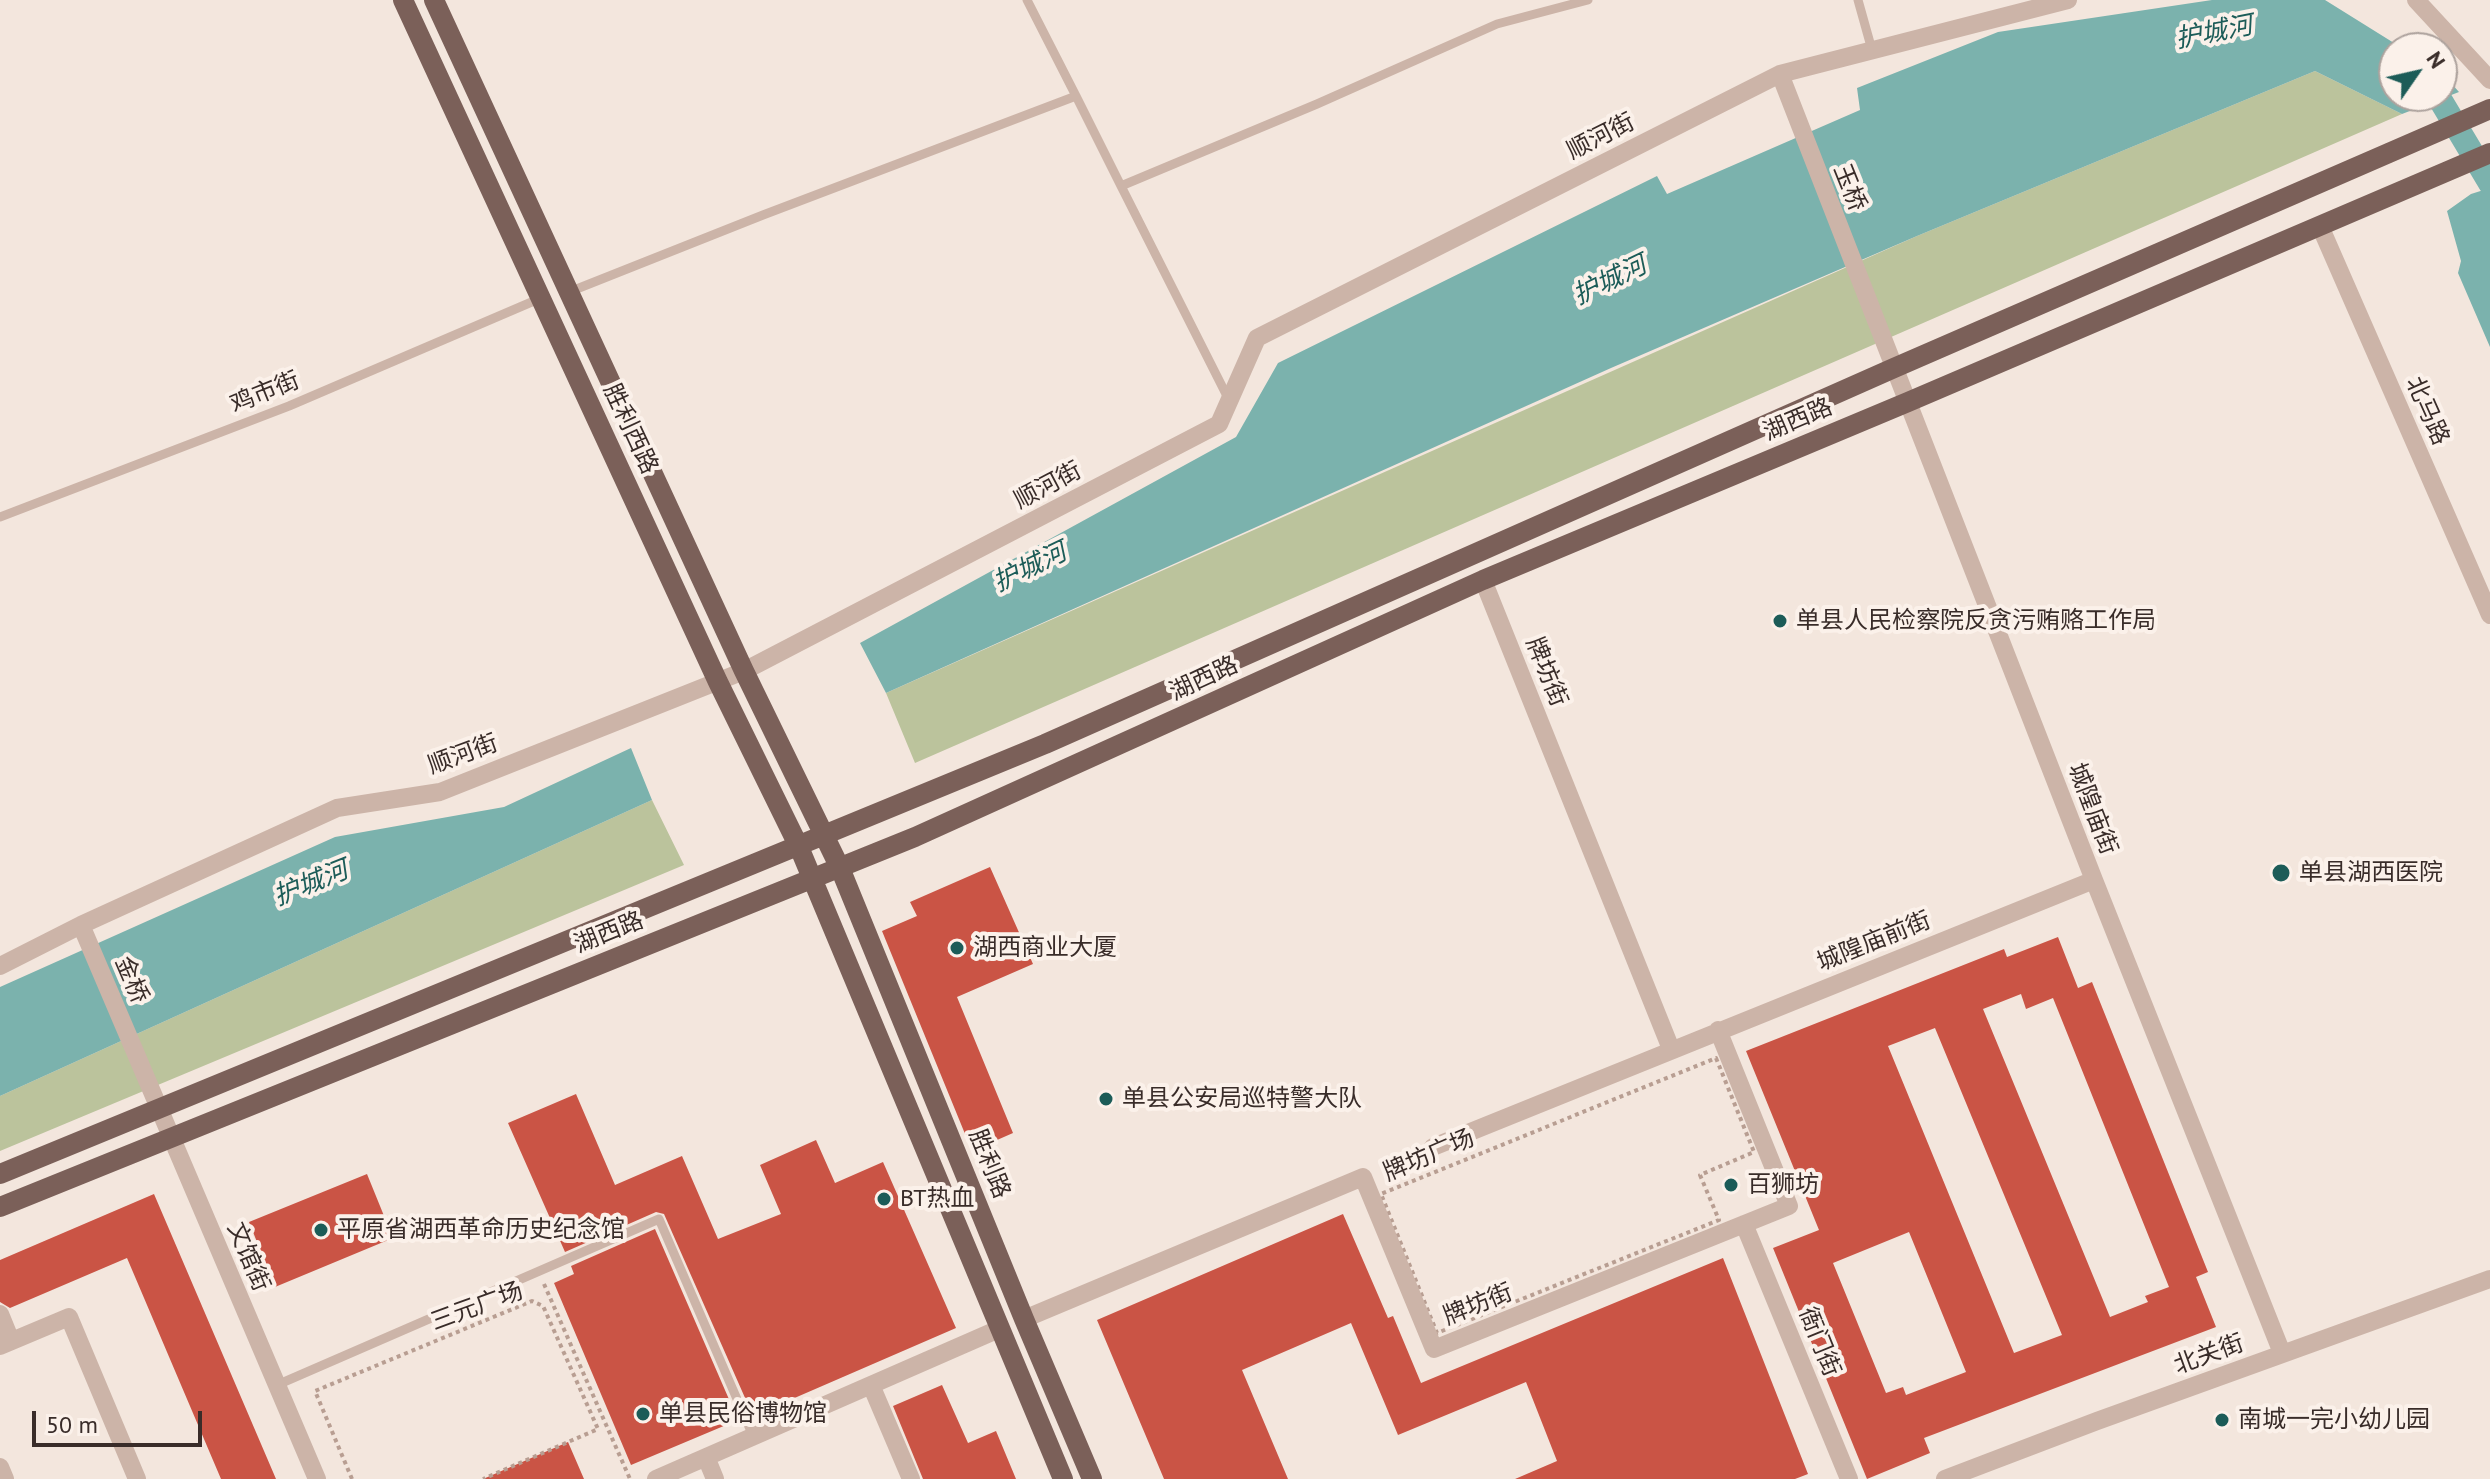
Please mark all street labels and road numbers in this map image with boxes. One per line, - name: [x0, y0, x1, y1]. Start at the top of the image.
- street label: 顺河街: [1562, 108, 1640, 166]
- street label: 玉桥: [1827, 160, 1871, 216]
- street label: 鸡市街: [226, 366, 304, 420]
- street label: 北马路: [2399, 372, 2455, 450]
- street label: 胜利西路: [597, 379, 663, 479]
- street label: 湖西路: [1759, 393, 1837, 447]
- street label: 顺河街: [1009, 456, 1087, 516]
- street label: 牌坊街: [1519, 633, 1573, 711]
- street label: 湖西路: [1165, 651, 1243, 707]
- street label: 顺河街: [424, 729, 502, 781]
- street label: 城隍庙街: [2061, 759, 2123, 859]
- street label: 湖西路: [570, 906, 648, 960]
- street label: 城隍庙前街: [1813, 906, 1935, 978]
- street label: 金桥: [108, 952, 154, 1008]
- street label: 牌坊广场: [1379, 1124, 1479, 1188]
- street label: 胜利路: [962, 1125, 1016, 1203]
- street label: 文馆街: [221, 1218, 275, 1296]
- street label: 三元广场: [427, 1277, 527, 1337]
- street label: 牌坊街: [1439, 1278, 1517, 1332]
- street label: 衙门街: [1792, 1303, 1846, 1381]
- street label: 北关街: [2170, 1329, 2248, 1381]

